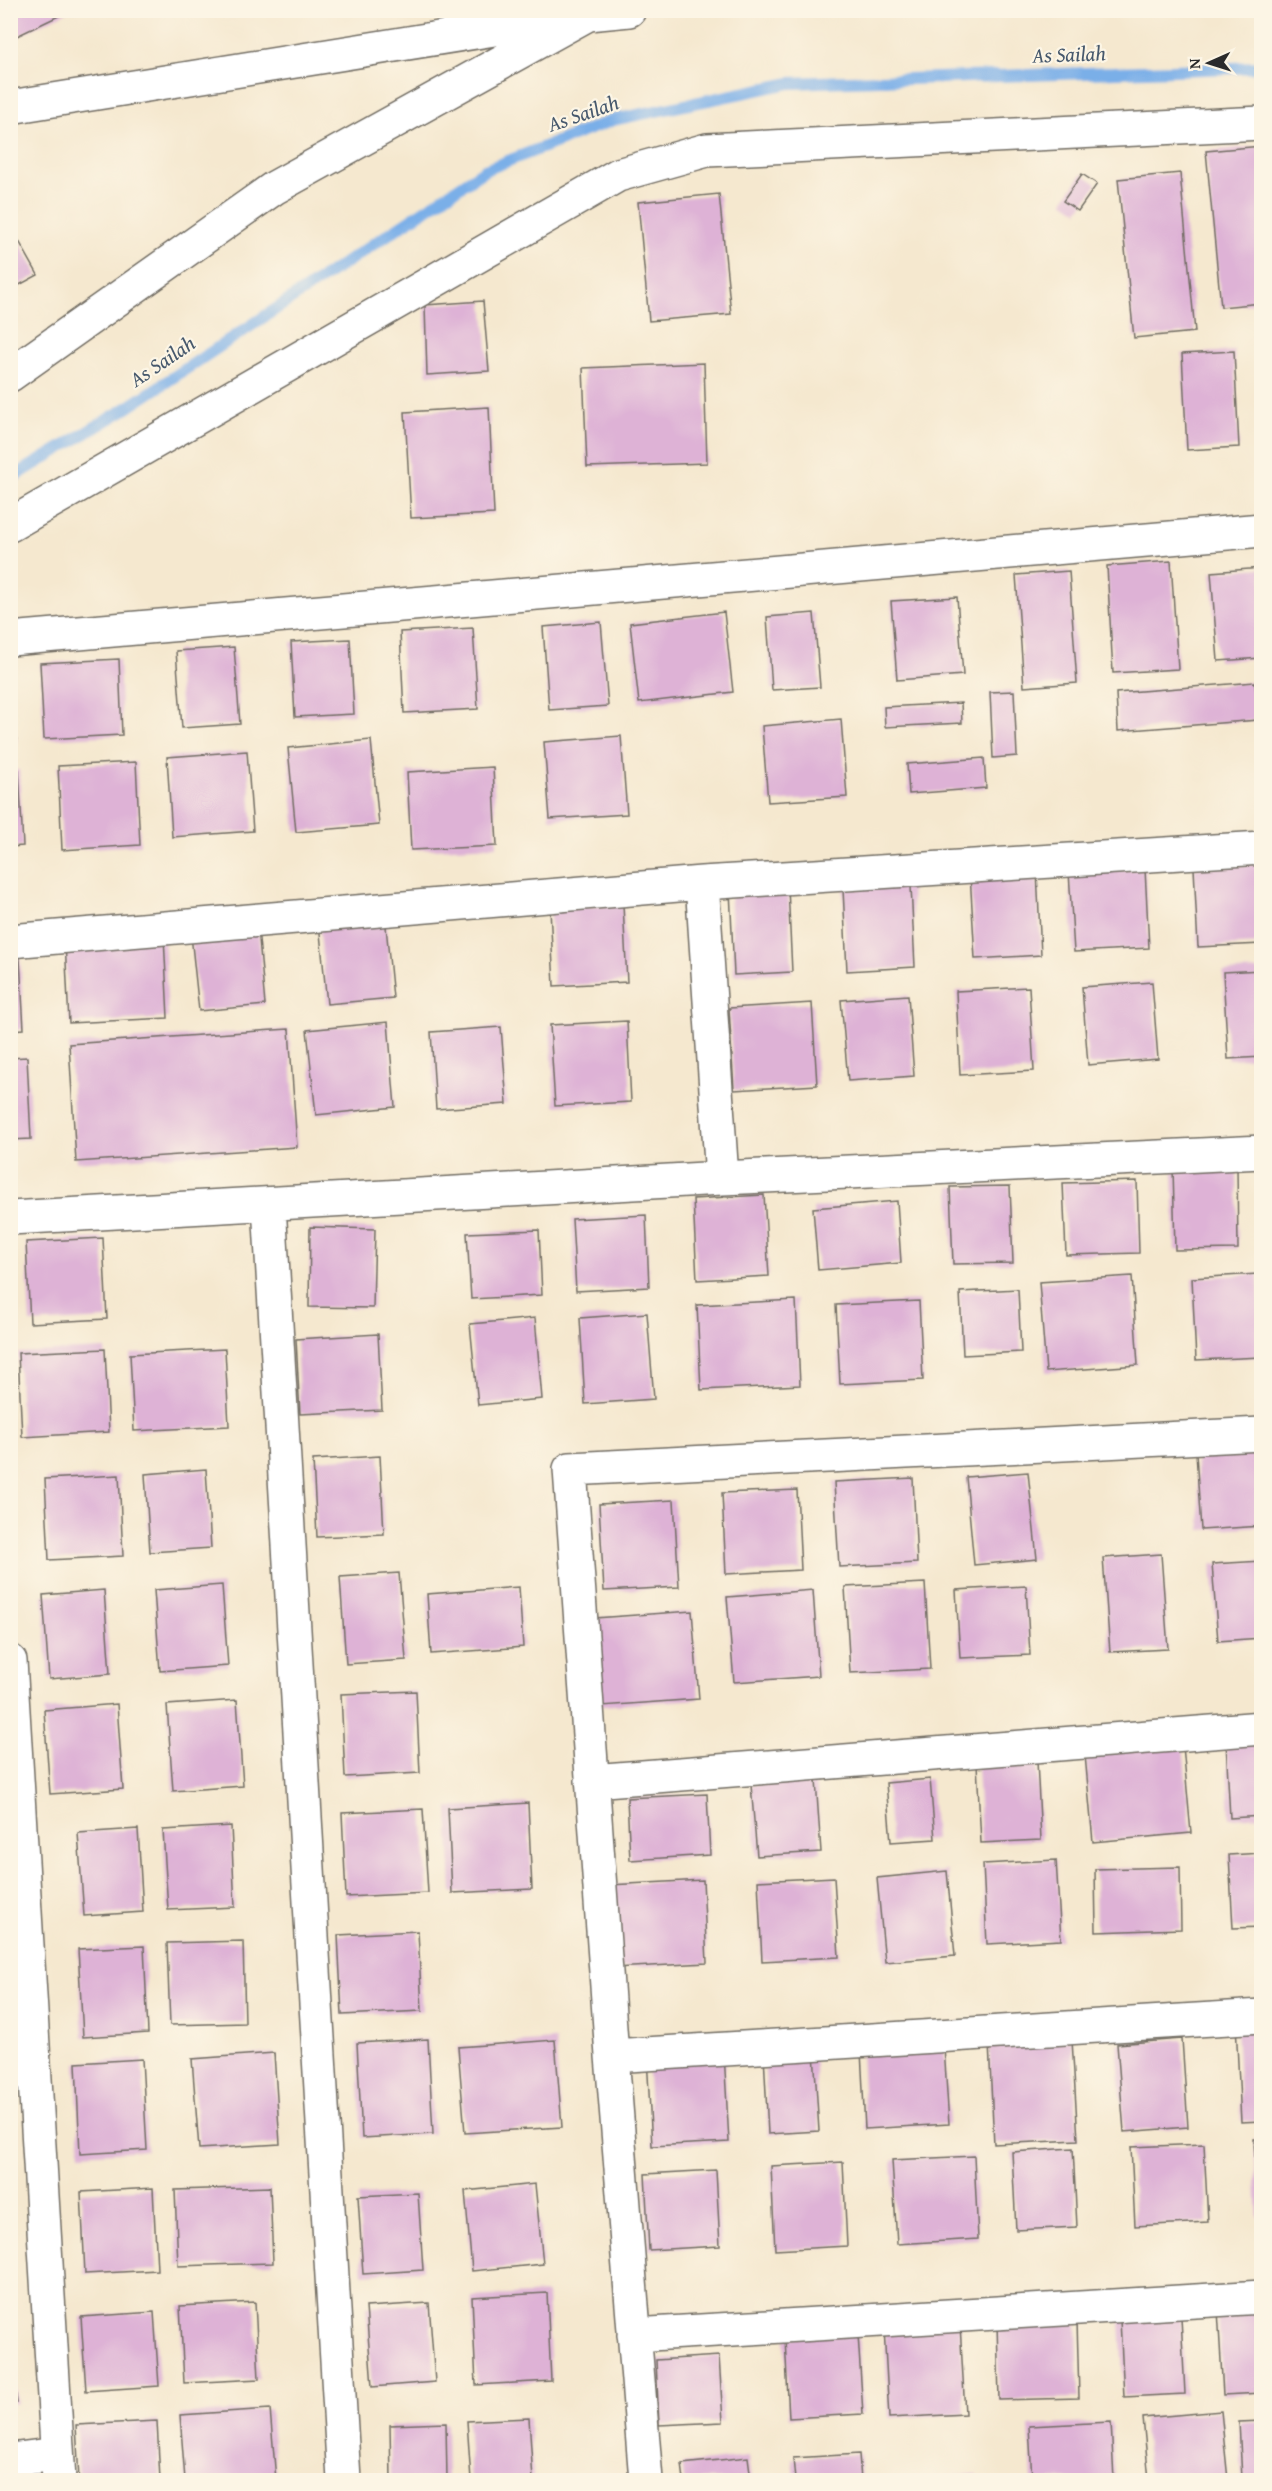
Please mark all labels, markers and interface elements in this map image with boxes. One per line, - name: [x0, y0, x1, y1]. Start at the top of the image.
- north arrow: [1179, 33, 1239, 93]
- water label: As Sailah: [1031, 37, 1107, 71]
- text: N: [1182, 58, 1206, 70]
- water label: As Sailah: [542, 86, 623, 140]
- water label: As Sailah: [122, 327, 202, 395]

